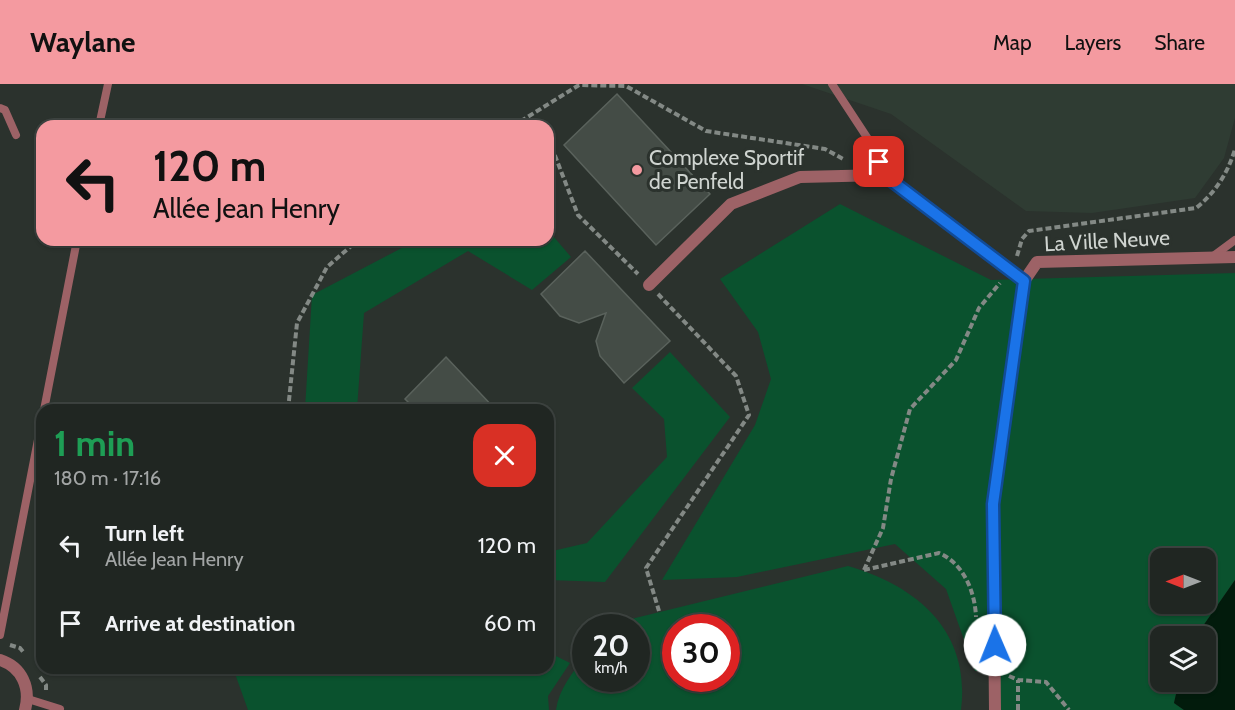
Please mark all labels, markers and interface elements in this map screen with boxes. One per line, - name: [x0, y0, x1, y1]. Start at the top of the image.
- text: Waylane: [30, 25, 136, 59]
- text: Map: [993, 30, 1032, 55]
- text: Layers: [1065, 30, 1121, 55]
- text: Share: [1154, 30, 1205, 55]
- pin: [853, 136, 904, 187]
- text: 120 m: [153, 140, 266, 192]
- icon: left: [54, 144, 132, 222]
- place label: Complexe Sportif de Penfeld: [649, 145, 804, 194]
- icon: arrive: [862, 145, 895, 178]
- marker: Complexe Sportif de Penfeld: [630, 163, 644, 177]
- text: Allée Jean Henry: [153, 192, 340, 225]
- street label: La Ville Neuve: [1043, 225, 1171, 256]
- text: 1 min: [54, 421, 135, 465]
- button: close: [473, 424, 536, 487]
- text: 180 m · 17:16: [54, 466, 161, 490]
- text: Turn left: [105, 520, 184, 547]
- icon: left: [54, 529, 87, 562]
- text: 120 m: [478, 532, 536, 559]
- text: Allée Jean Henry: [105, 547, 244, 571]
- north arrow: [1150, 548, 1216, 614]
- map controls: [1150, 548, 1216, 692]
- icon: arrive: [54, 607, 87, 640]
- text: Arrive at destination: [105, 610, 295, 637]
- text: 60 m: [484, 610, 536, 637]
- position arrow: [963, 613, 1027, 677]
- speed limit sign: 30: [662, 614, 740, 692]
- button: layers: [1150, 626, 1216, 692]
- text: 20: [592, 627, 630, 664]
- text: km/h: [595, 659, 627, 677]

